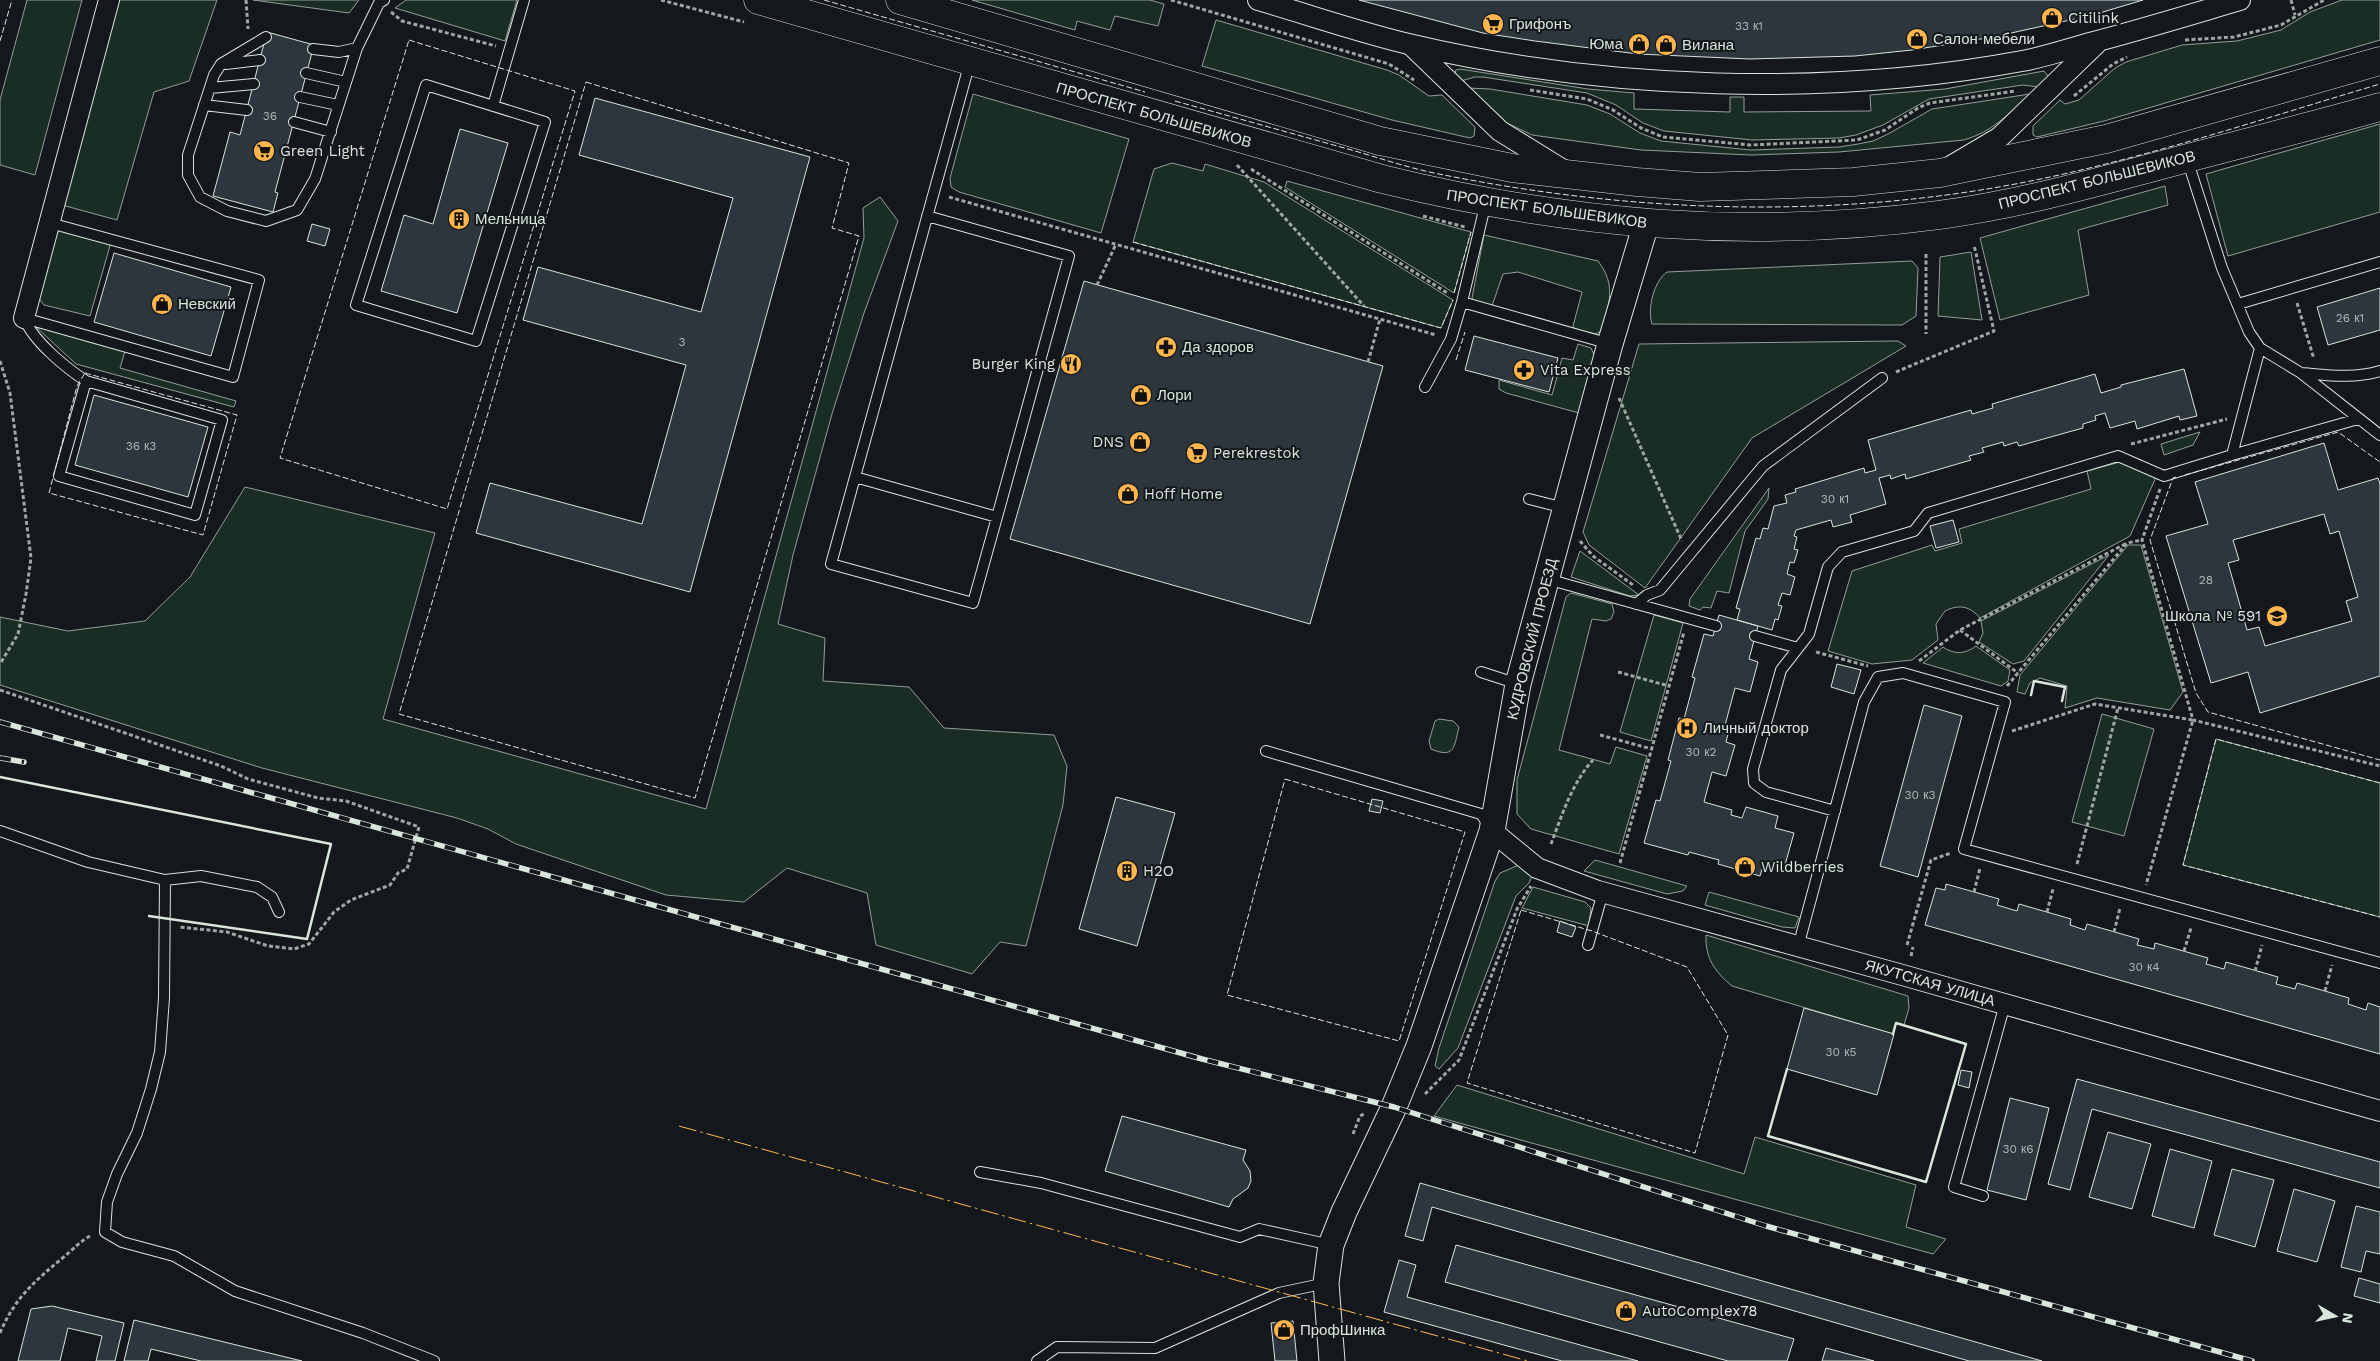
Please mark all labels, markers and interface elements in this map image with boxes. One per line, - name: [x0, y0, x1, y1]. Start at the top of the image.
- shop icon: Citilink: [2040, 6, 2064, 30]
- place label: Citilink: [2068, 9, 2119, 27]
- supermarket icon: Грифонъ: [1481, 12, 1505, 36]
- place label: Грифонъ: [1509, 15, 1571, 33]
- house number: 33 к1: [1735, 19, 1763, 33]
- shop icon: Салон мебели: [1905, 27, 1929, 51]
- place label: Салон мебели: [1933, 30, 2035, 48]
- shop icon: Юма: [1627, 32, 1651, 56]
- shop icon: Вилана: [1654, 33, 1678, 57]
- place label: Юма: [1589, 35, 1624, 53]
- place label: Вилана: [1682, 36, 1735, 54]
- street label: ПРОСПЕКТ БОЛЬШЕВИКОВ: [1054, 78, 1254, 152]
- house number: 36: [263, 109, 277, 123]
- supermarket icon: Green Light: [252, 139, 276, 163]
- place label: Green Light: [280, 142, 366, 160]
- street label: ПРОСПЕКТ БОЛЬШЕВИКОВ: [1997, 147, 2197, 213]
- street label: ПРОСПЕКТ БОЛЬШЕВИКОВ: [1446, 186, 1648, 232]
- building icon: Мельница: [447, 207, 471, 231]
- place label: Мельница: [475, 210, 546, 228]
- shop icon: Невский: [150, 292, 174, 316]
- place label: Невский: [178, 295, 236, 313]
- house number: 26 к1: [2336, 311, 2364, 325]
- house number: 3: [679, 335, 686, 349]
- pharmacy icon: Да здоров: [1154, 335, 1178, 359]
- place label: Да здоров: [1182, 338, 1254, 356]
- restaurant icon: Burger King: [1059, 352, 1083, 376]
- place label: Burger King: [972, 355, 1055, 373]
- pharmacy icon: Vita Express: [1512, 358, 1536, 382]
- place label: Vita Express: [1540, 361, 1631, 379]
- shop icon: Лори: [1129, 383, 1153, 407]
- place label: Лори: [1157, 386, 1192, 404]
- shop icon: DNS: [1128, 430, 1152, 454]
- place label: DNS: [1093, 433, 1124, 451]
- house number: 36 к3: [126, 439, 156, 453]
- supermarket icon: Perekrestok: [1185, 441, 1209, 465]
- place label: Perekrestok: [1213, 444, 1300, 462]
- shop icon: Hoff Home: [1116, 482, 1140, 506]
- place label: Hoff Home: [1144, 485, 1223, 503]
- house number: 30 к1: [1821, 492, 1849, 506]
- street label: КУДРОВСКИЙ ПРОЕЗД: [1503, 556, 1561, 722]
- house number: 28: [2199, 573, 2213, 587]
- school or university icon: Школа № 591: [2265, 604, 2289, 628]
- place label: Школа № 591: [2165, 607, 2261, 625]
- hospital icon: Личный доктор: [1675, 716, 1699, 740]
- place label: Личный доктор: [1703, 719, 1809, 737]
- house number: 30 к2: [1686, 745, 1716, 759]
- house number: 30 к3: [1905, 788, 1935, 802]
- shop icon: Wildberries: [1733, 855, 1757, 879]
- place label: Wildberries: [1761, 858, 1844, 876]
- building icon: H2O: [1115, 859, 1139, 883]
- place label: H2O: [1143, 862, 1174, 880]
- street label: ЯКУТСКАЯ УЛИЦА: [1863, 956, 1997, 1010]
- house number: 30 к4: [2128, 960, 2160, 974]
- house number: 30 к5: [1826, 1045, 1856, 1059]
- house number: 30 к6: [2002, 1142, 2034, 1156]
- north arrow: [2310, 1291, 2360, 1341]
- shop icon: AutoComplex78: [1614, 1299, 1638, 1323]
- place label: AutoComplex78: [1642, 1302, 1758, 1320]
- text: N: [2339, 1312, 2357, 1324]
- shop icon: ПрофШинка: [1272, 1318, 1296, 1342]
- place label: ПрофШинка: [1300, 1321, 1386, 1339]

